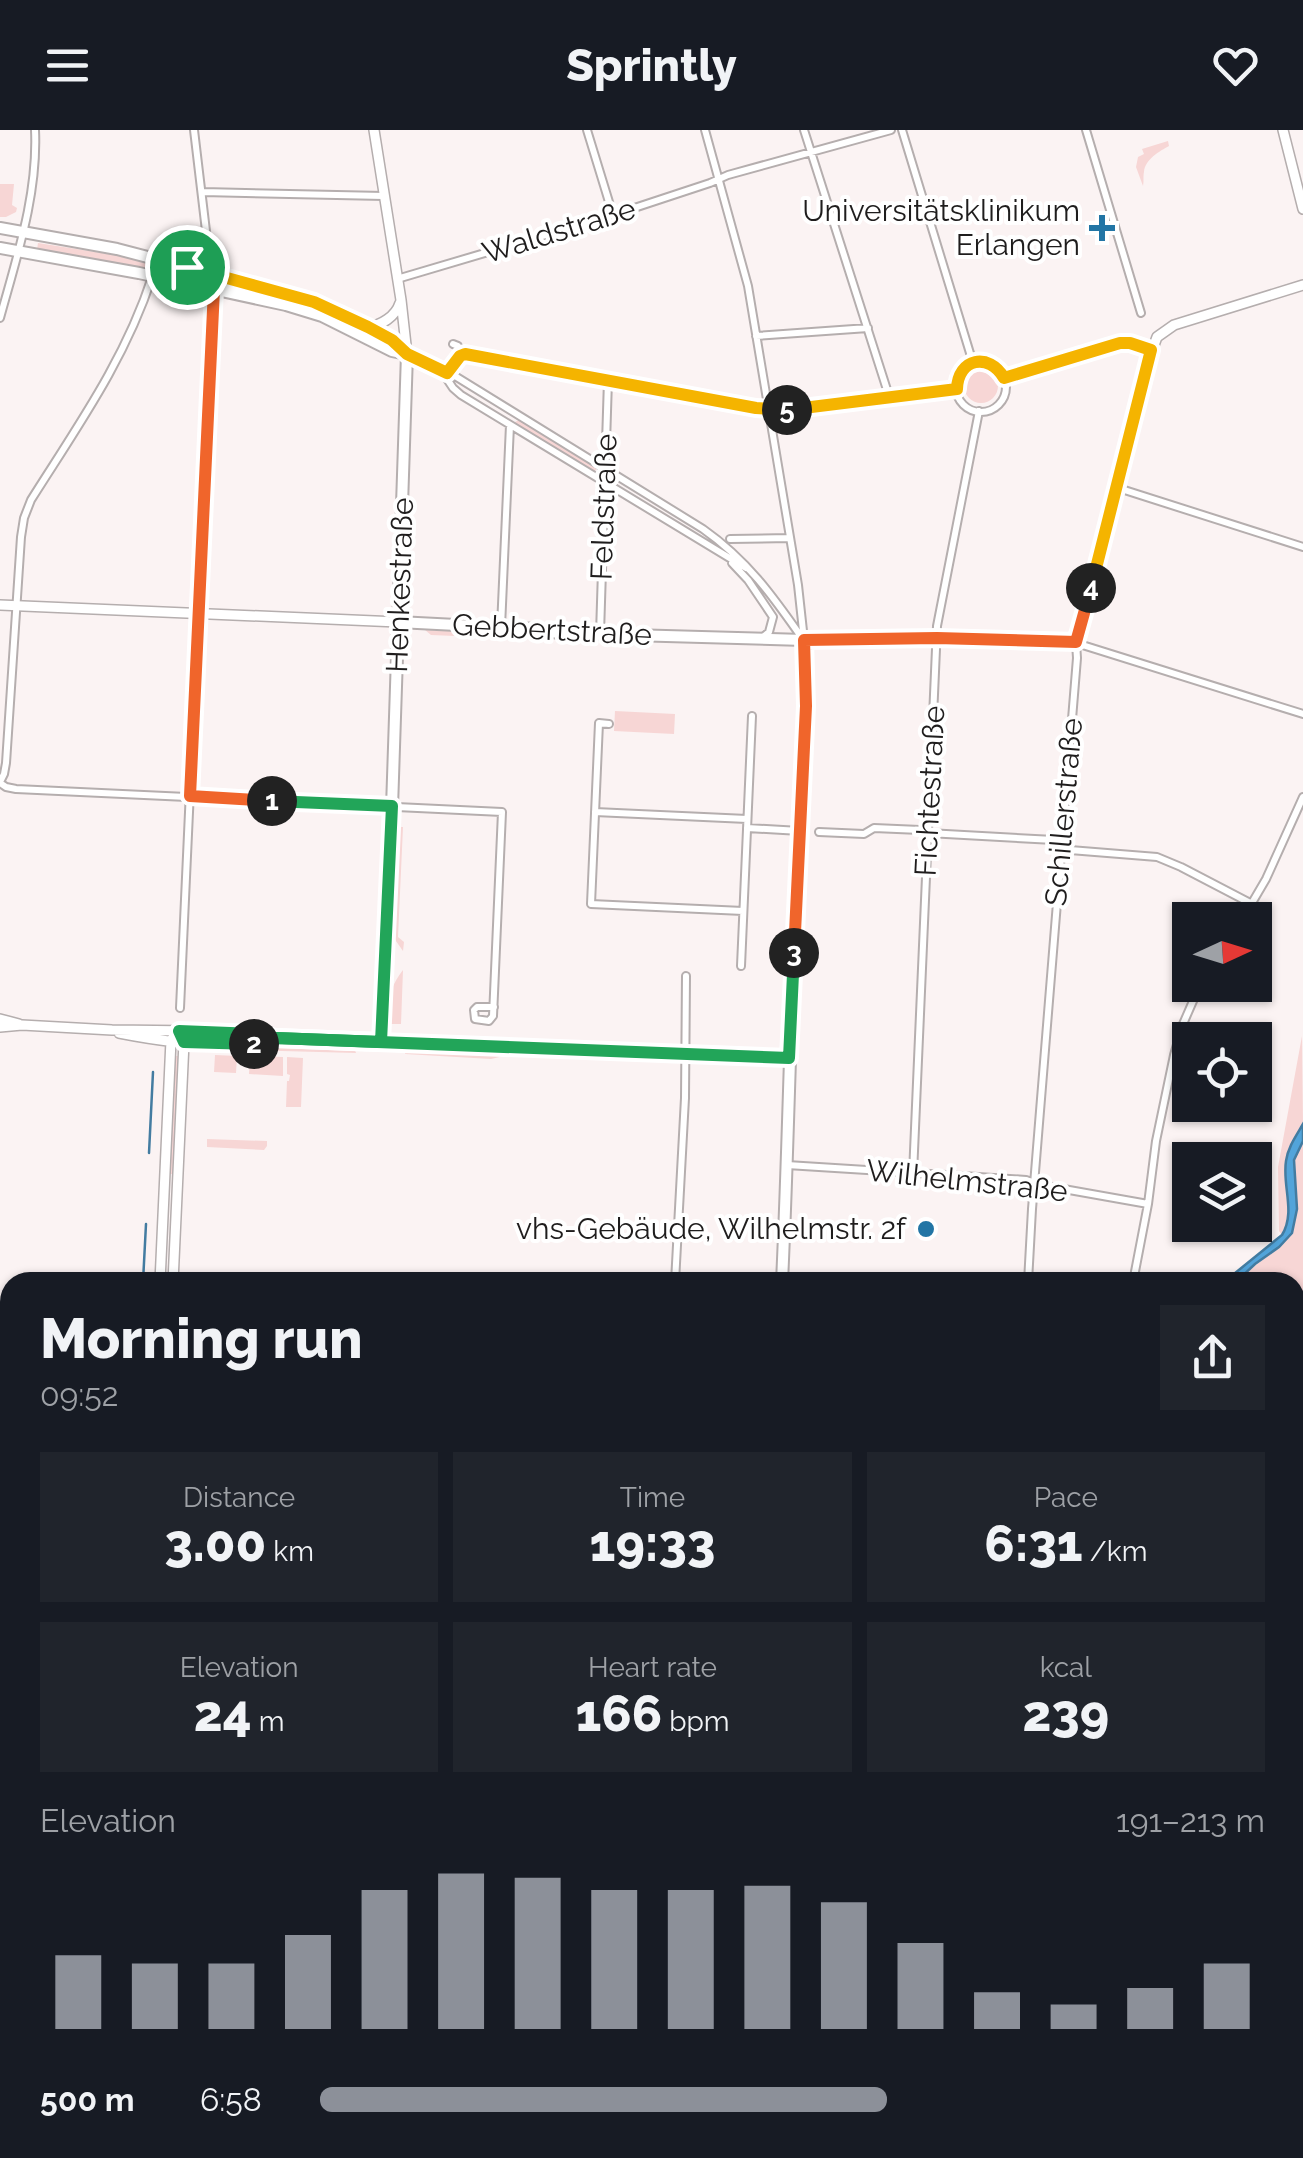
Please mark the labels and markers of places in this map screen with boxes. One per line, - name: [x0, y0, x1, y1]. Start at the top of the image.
- place label: Universitätsklinikum Erlangen: [802, 193, 1080, 262]
- marker: Universitätsklinikum Erlangen: [1089, 215, 1115, 241]
- pin: [145, 225, 230, 310]
- pin: 5: [762, 385, 812, 435]
- pin: 4: [1066, 563, 1116, 613]
- pin: 1: [247, 776, 297, 826]
- pin: 3: [769, 928, 819, 978]
- pin: 2: [229, 1019, 279, 1069]
- place label: vhs-Gebäude, Wilhelmstr. 2f: [516, 1211, 907, 1246]
- marker: vhs-Gebäude, Wilhelmstr. 2f: [915, 1218, 937, 1240]

